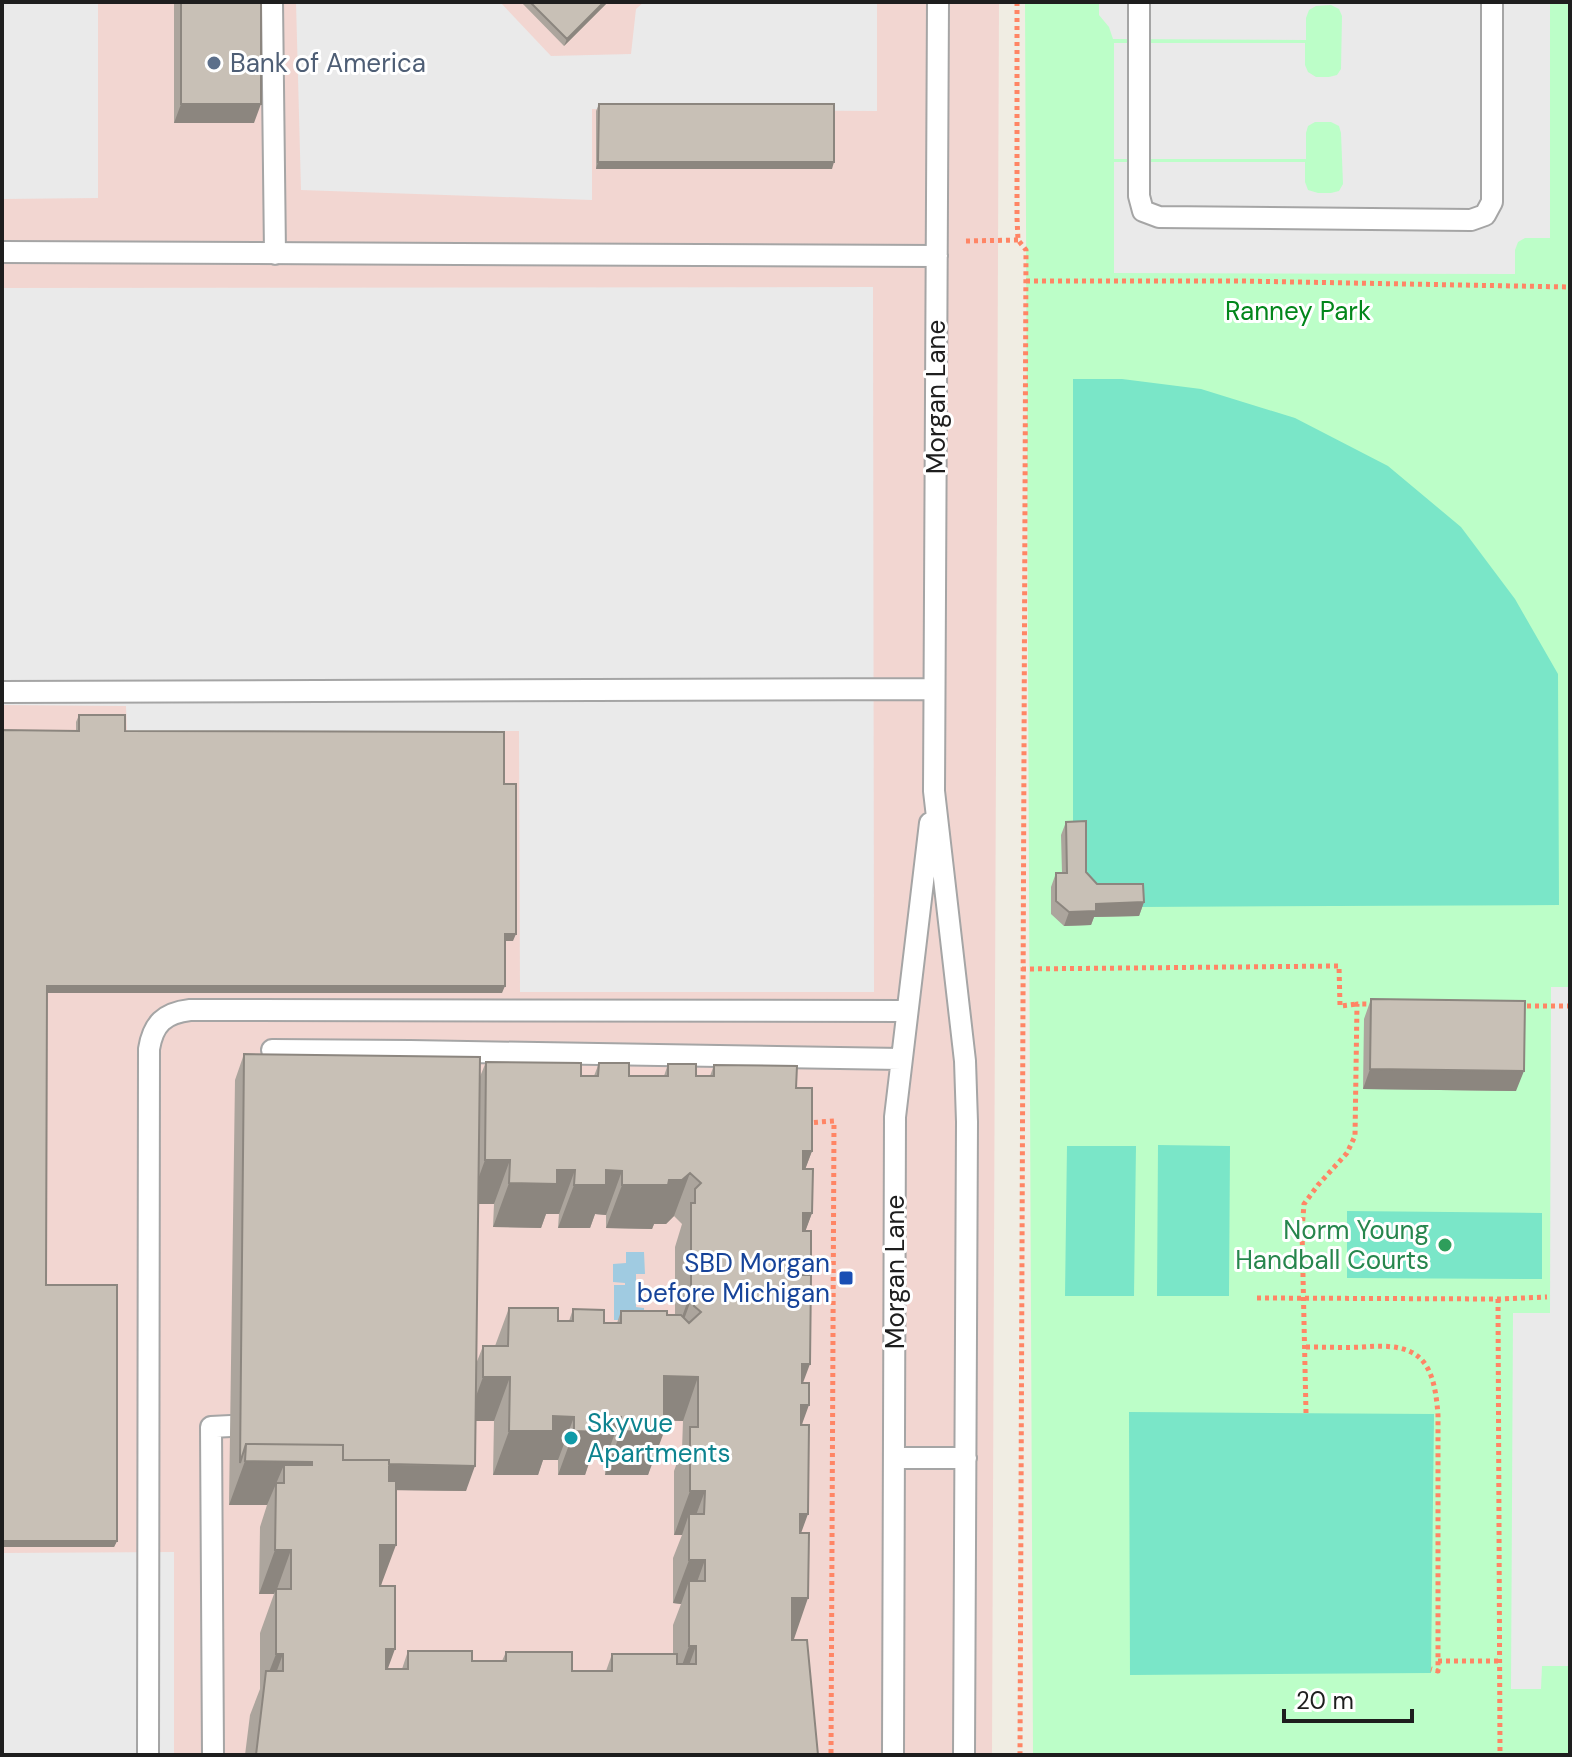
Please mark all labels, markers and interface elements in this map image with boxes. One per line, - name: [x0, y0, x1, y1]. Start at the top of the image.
- place label: Bank of America: [230, 46, 426, 80]
- marker: Bank of America: [205, 54, 223, 72]
- park label: Ranney Park: [1225, 294, 1371, 328]
- street label: Morgan Lane: [919, 320, 953, 474]
- street label: Morgan Lane: [878, 1195, 912, 1349]
- place label: Norm Young Handball Courts: [1235, 1213, 1429, 1277]
- marker: Norm Young Handball Courts: [1436, 1236, 1454, 1254]
- place label: SBD Morgan before Michigan: [637, 1246, 830, 1310]
- marker: SBD Morgan before Michigan: [837, 1269, 855, 1287]
- place label: Skyvue Apartments: [587, 1406, 731, 1470]
- marker: Skyvue Apartments: [562, 1429, 580, 1447]
- scale bar: [1284, 1673, 1412, 1723]
- text: 20 m: [1296, 1685, 1354, 1716]

